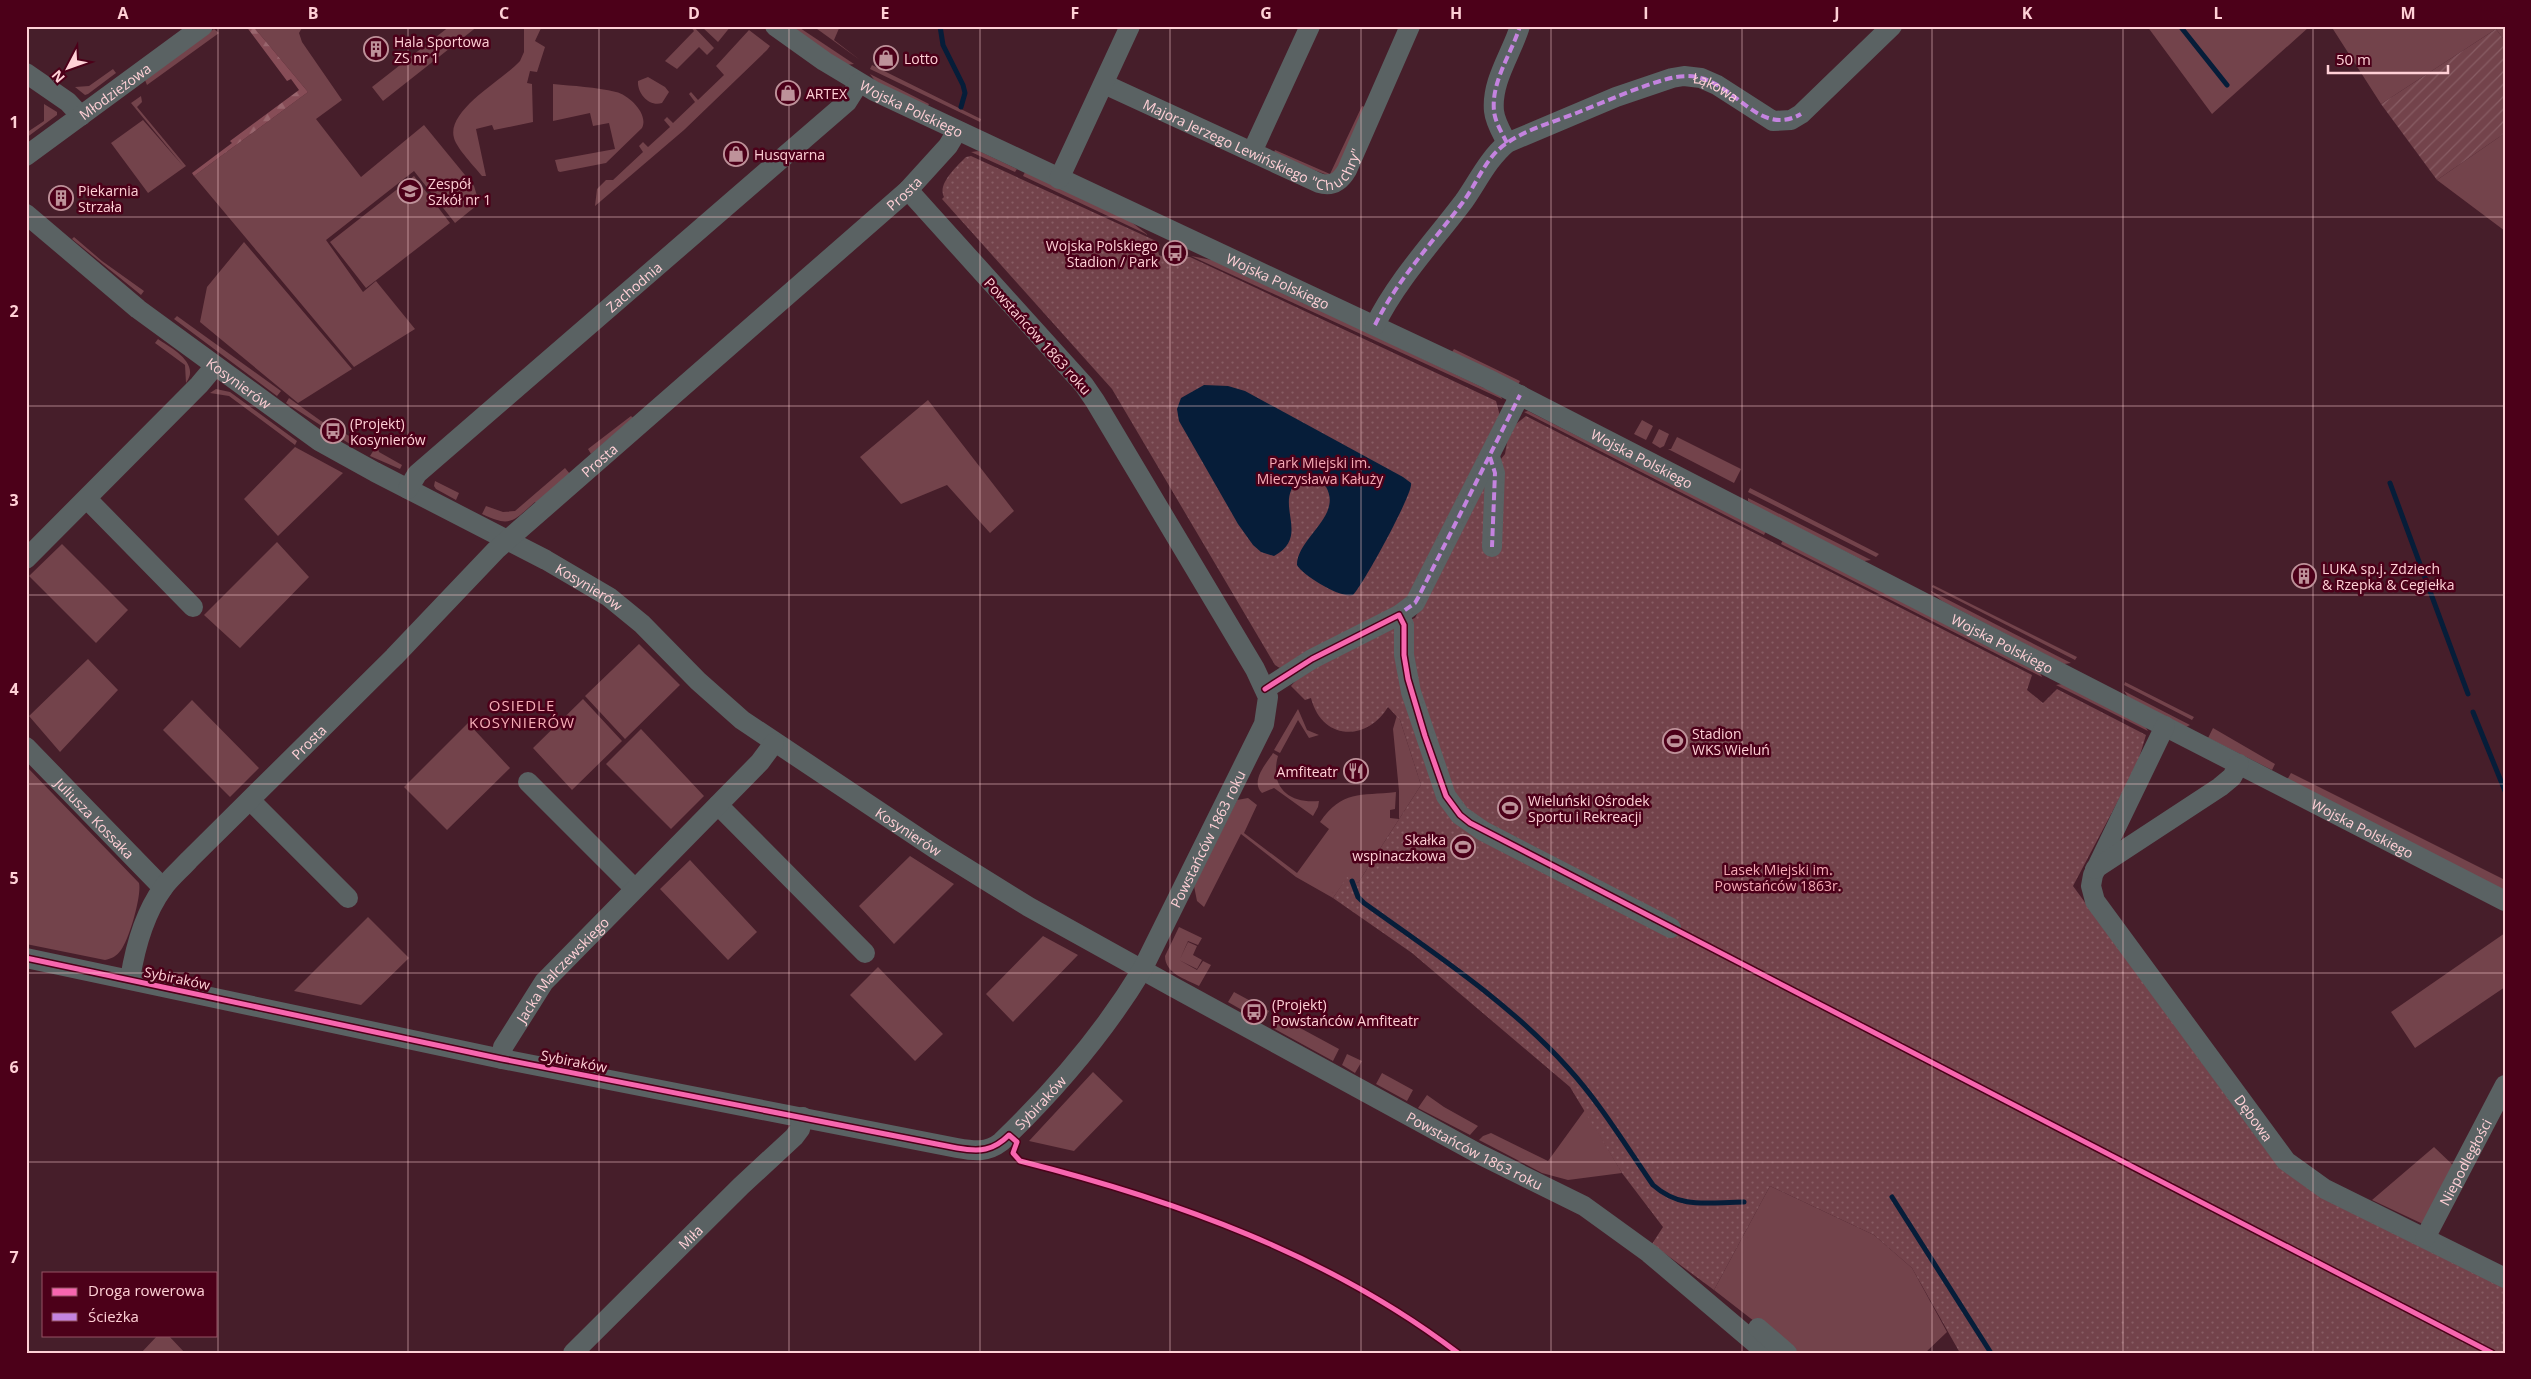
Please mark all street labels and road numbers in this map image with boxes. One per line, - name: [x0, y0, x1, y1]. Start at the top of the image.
- street label: Młodzieżowa: [75, 58, 154, 124]
- street label: Łąkowa: [1692, 68, 1742, 106]
- street label: Wojska Polskiego: [857, 75, 966, 141]
- street label: Majora Jerzego Lewińskiego "Chuchry": [1140, 94, 1365, 194]
- street label: Prosta: [882, 172, 926, 214]
- street label: Wojska Polskiego: [1223, 248, 1333, 313]
- street label: Zachodnia: [602, 257, 666, 316]
- street label: Powstańców 1863 roku: [980, 274, 1096, 398]
- street label: Kosynierów: [203, 353, 275, 413]
- street label: Wojska Polskiego: [1588, 424, 1696, 492]
- street label: Prosta: [577, 439, 621, 481]
- street label: Kosynierów: [552, 558, 627, 614]
- street label: Wojska Polskiego: [1948, 609, 2057, 677]
- street label: Prosta: [287, 720, 330, 763]
- street label: Powstańców 1863 roku: [1165, 767, 1249, 911]
- street label: Juliusza Kossaka: [50, 772, 139, 863]
- street label: Wojska Polskiego: [2309, 794, 2417, 862]
- street label: Kosynierów: [872, 802, 945, 860]
- street label: Jacka Malczewskiego: [510, 912, 613, 1028]
- street label: Sybiraków: [142, 962, 212, 994]
- street label: Sybiraków: [539, 1045, 609, 1077]
- street label: Sybiraków: [1010, 1071, 1070, 1133]
- street label: Dębowa: [2231, 1090, 2278, 1145]
- street label: Powstańców 1863 roku: [1403, 1107, 1546, 1194]
- street label: Niepodległości: [2434, 1115, 2495, 1208]
- street label: Miła: [674, 1220, 706, 1253]

